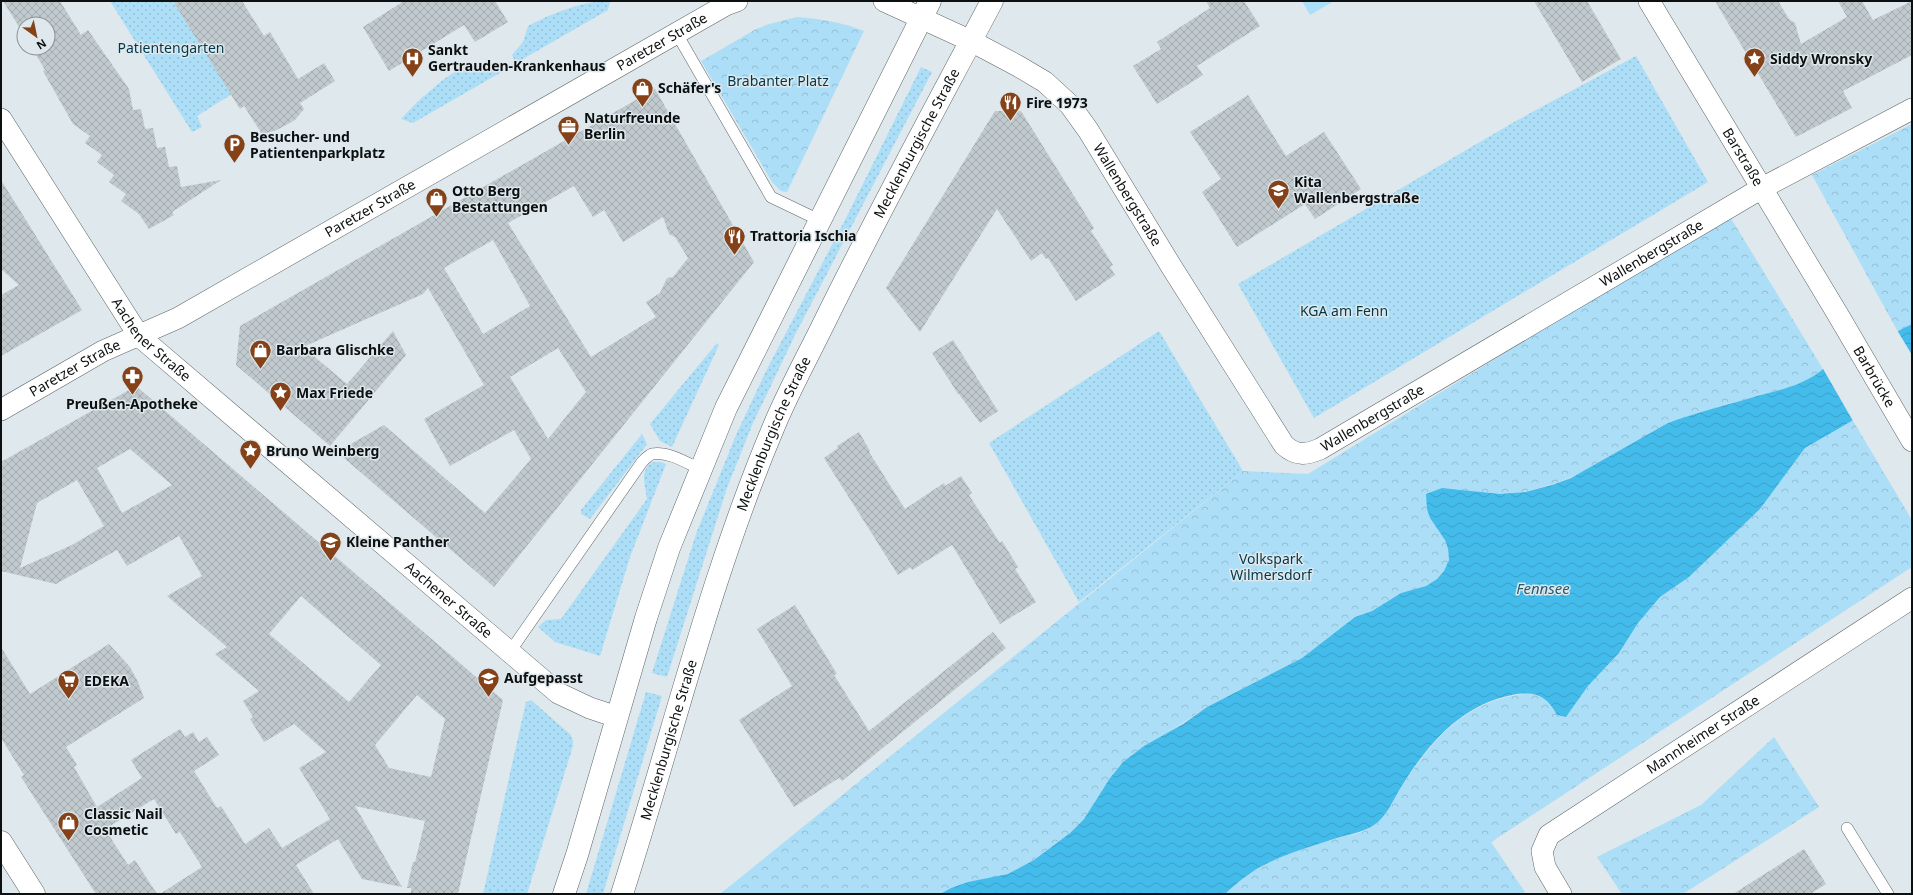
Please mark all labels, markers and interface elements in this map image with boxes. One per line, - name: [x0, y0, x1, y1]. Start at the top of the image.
- street label: Paretzer Straße: [613, 8, 711, 75]
- north arrow: [16, 16, 56, 56]
- text: N: [34, 36, 50, 54]
- park label: Patientengarten: [118, 38, 225, 57]
- place label: Sankt Gertrauden-Krankenhaus: [428, 40, 606, 75]
- hospital icon: Sankt Gertrauden-Krankenhaus: [399, 45, 425, 78]
- place icon: Siddy Wronsky: [1742, 46, 1768, 79]
- place label: Siddy Wronsky: [1770, 49, 1872, 68]
- street label: Mecklenburgische Straße: [869, 65, 964, 221]
- park label: Brabanter Platz: [727, 71, 829, 90]
- shop icon: Schäfer's: [630, 75, 656, 108]
- place label: Schäfer's: [658, 78, 721, 97]
- restaurant icon: Fire 1973: [998, 90, 1024, 123]
- place label: Fire 1973: [1026, 93, 1088, 112]
- place label: Naturfreunde Berlin: [584, 108, 680, 143]
- office icon: Naturfreunde Berlin: [556, 113, 582, 146]
- street label: Barstraße: [1719, 124, 1768, 189]
- place label: Besucher- und Patientenparkplatz: [250, 127, 385, 162]
- parking icon: Besucher- und Patientenparkplatz: [222, 132, 248, 165]
- street label: Wallenbergstraße: [1089, 140, 1167, 250]
- place label: Kita Wallenbergstraße: [1294, 172, 1419, 207]
- street label: Paretzer Straße: [321, 174, 419, 241]
- school or university icon: Kita Wallenbergstraße: [1265, 177, 1291, 210]
- place label: Otto Berg Bestattungen: [452, 181, 548, 216]
- shop icon: Otto Berg Bestattungen: [423, 186, 449, 219]
- street label: Wallenbergstraße: [1596, 215, 1707, 291]
- restaurant icon: Trattoria Ischia: [722, 223, 748, 256]
- place label: Trattoria Ischia: [750, 226, 856, 245]
- street label: Aachener Straße: [108, 294, 195, 385]
- park label: KGA am Fenn: [1300, 301, 1388, 320]
- street label: Paretzer Straße: [26, 335, 123, 401]
- shop icon: Barbara Glischke: [247, 337, 273, 370]
- place label: Barbara Glischke: [276, 340, 394, 359]
- street label: Barbrücke: [1849, 342, 1900, 411]
- street label: Mecklenburgische Straße: [732, 353, 815, 514]
- pharmacy icon: Preußen-Apotheke: [119, 363, 145, 396]
- place icon: Max Friede: [267, 380, 293, 413]
- street label: Wallenbergstraße: [1317, 380, 1428, 456]
- place label: Max Friede: [296, 383, 373, 402]
- place label: Preußen-Apotheke: [66, 394, 198, 413]
- place icon: Bruno Weinberg: [238, 438, 264, 471]
- place label: Bruno Weinberg: [266, 441, 379, 460]
- school or university icon: Kleine Panther: [318, 529, 344, 562]
- place label: Kleine Panther: [346, 532, 450, 551]
- park label: Volkspark Wilmersdorf: [1230, 549, 1313, 584]
- street label: Aachener Straße: [401, 557, 497, 642]
- water label: Fennsee: [1516, 578, 1570, 598]
- street label: Mecklenburgische Straße: [635, 657, 701, 822]
- school or university icon: Aufgepasst: [475, 665, 501, 698]
- supermarket icon: EDEKA: [55, 668, 81, 701]
- place label: Aufgepasst: [504, 668, 583, 687]
- place label: EDEKA: [84, 671, 129, 690]
- street label: Mannheimer Straße: [1642, 690, 1763, 778]
- place label: Classic Nail Cosmetic: [84, 804, 163, 839]
- shop icon: Classic Nail Cosmetic: [55, 809, 81, 842]

